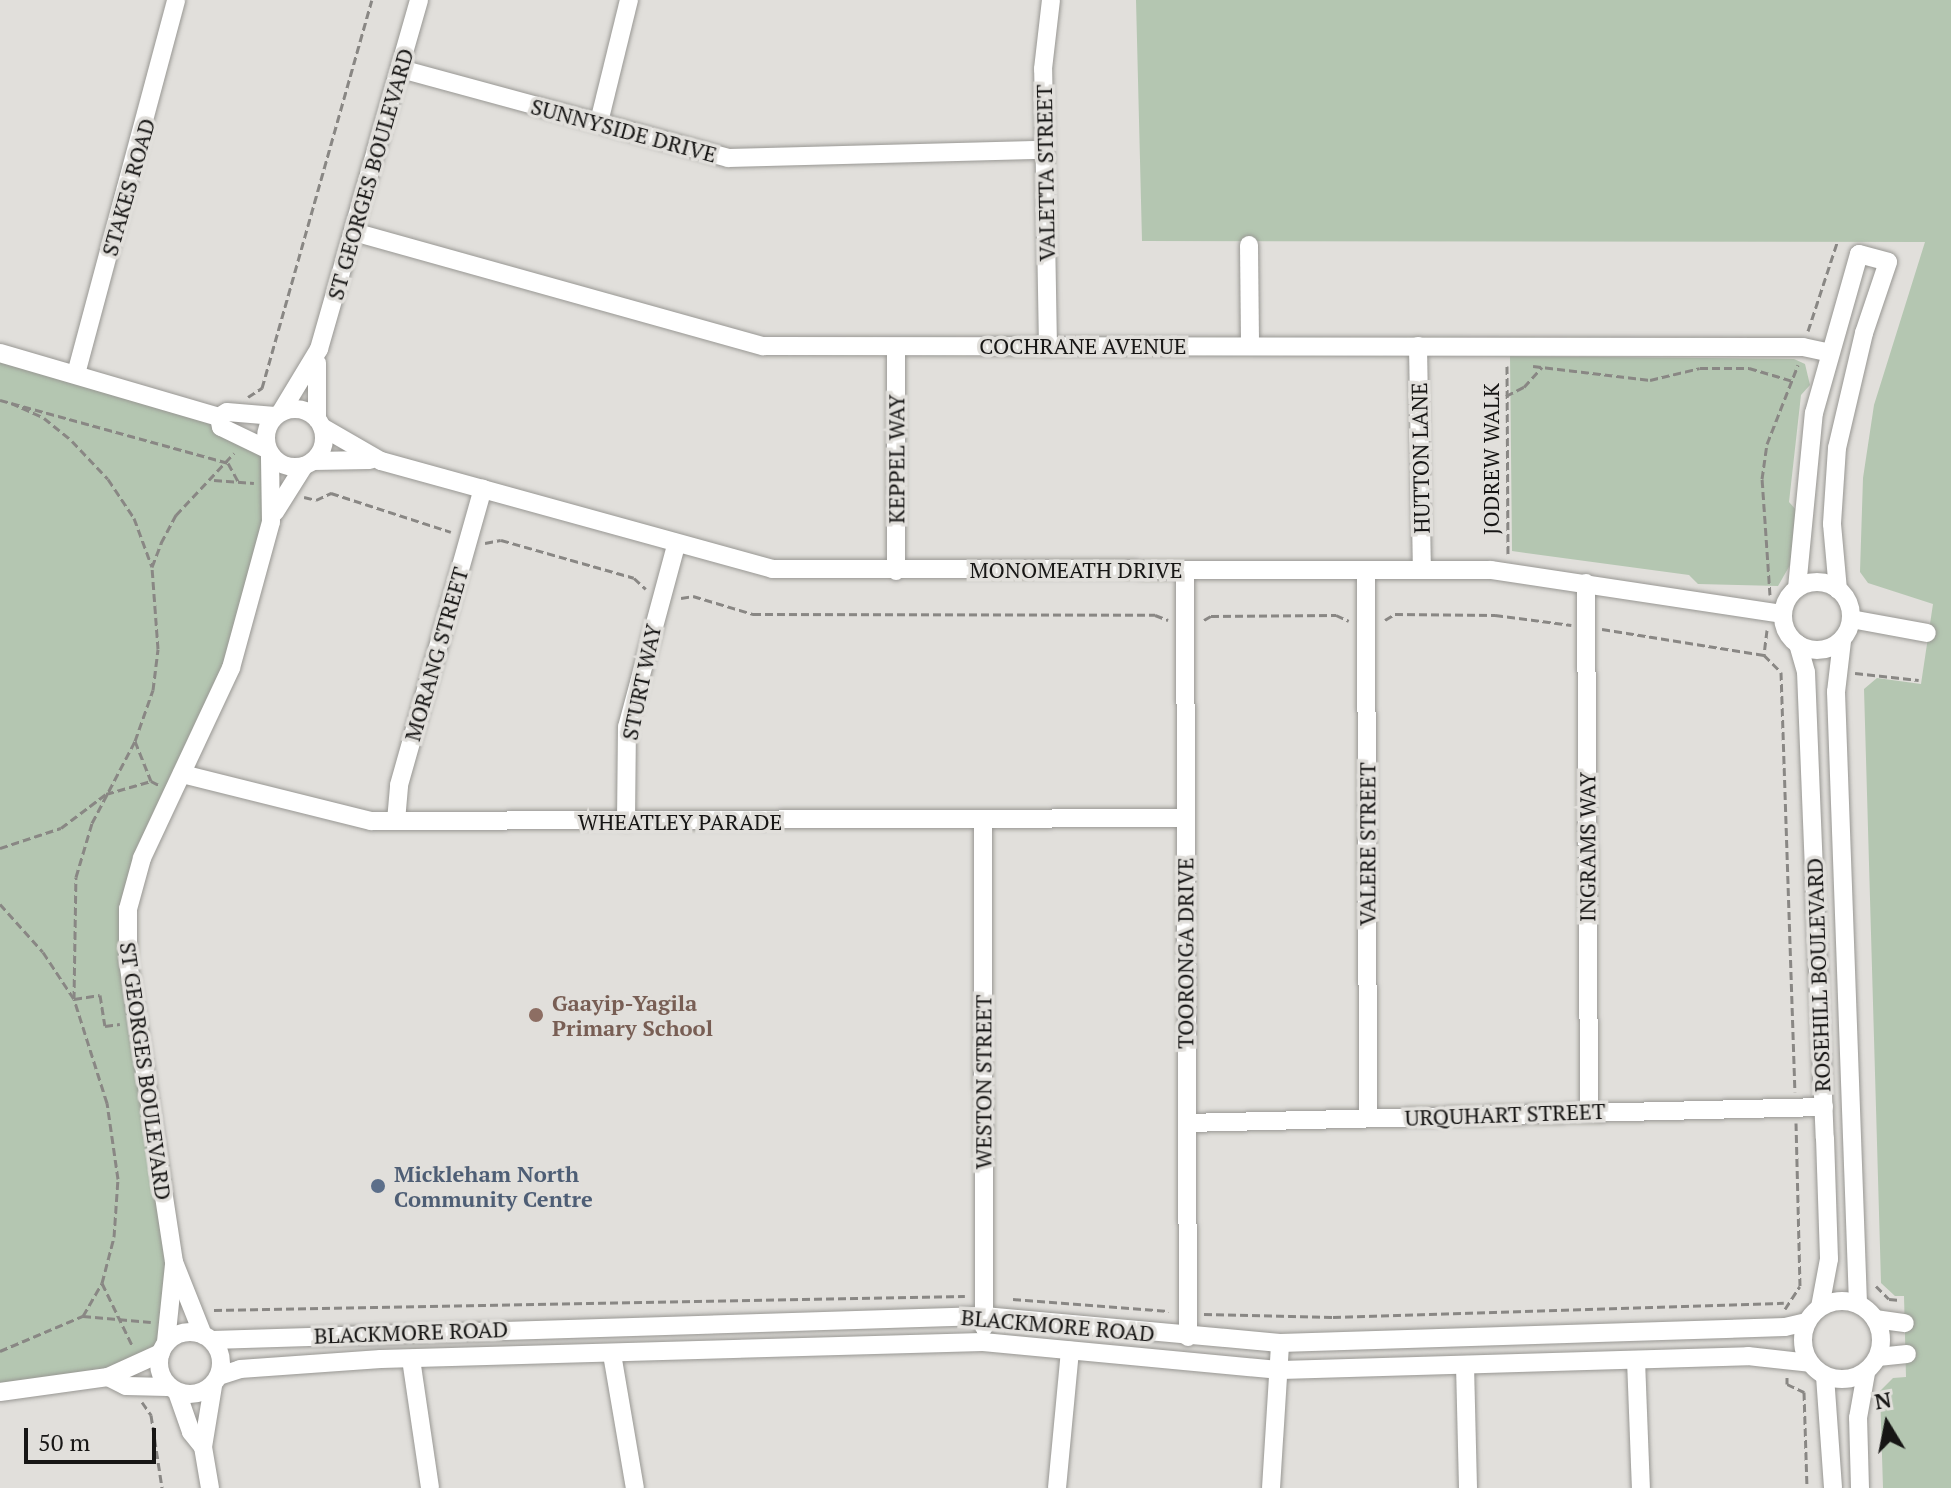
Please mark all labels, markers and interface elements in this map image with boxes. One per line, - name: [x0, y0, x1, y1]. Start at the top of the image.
- street label: ST GEORGES BOULEVARD: [321, 45, 419, 303]
- street label: VALETTA STREET: [1030, 84, 1060, 262]
- street label: SUNNYSIDE DRIVE: [528, 92, 720, 168]
- street label: STAKES ROAD: [96, 115, 160, 259]
- street label: COCHRANE AVENUE: [979, 333, 1187, 359]
- street label: HUTTON LANE: [1405, 382, 1435, 534]
- street label: JODREW WALK: [1478, 383, 1504, 535]
- street label: KEPPEL WAY: [883, 394, 909, 524]
- street label: MONOMEATH DRIVE: [969, 557, 1183, 583]
- street label: MORANG STREET: [399, 564, 473, 744]
- street label: STURT WAY: [616, 622, 666, 742]
- street label: VALERE STREET: [1354, 762, 1380, 926]
- street label: INGRAMS WAY: [1574, 772, 1600, 922]
- street label: WHEATLEY PARADE: [578, 809, 782, 835]
- street label: TOORONGA DRIVE: [1172, 857, 1198, 1049]
- street label: ROSEHILL BOULEVARD: [1801, 857, 1835, 1093]
- street label: ST GEORGES BOULEVARD: [115, 940, 177, 1202]
- place label: Gaayip-Yagila Primary School: [552, 989, 713, 1040]
- street label: WESTON STREET: [970, 995, 996, 1169]
- marker: Gaayip-Yagila Primary School: [527, 1006, 545, 1024]
- street label: URQUHART STREET: [1404, 1097, 1606, 1131]
- place label: Mickleham North Community Centre: [394, 1160, 593, 1212]
- marker: Mickleham North Community Centre: [369, 1177, 387, 1195]
- street label: BLACKMORE ROAD: [960, 1303, 1156, 1347]
- street label: BLACKMORE ROAD: [313, 1315, 509, 1349]
- north arrow: [1847, 1384, 1927, 1464]
- text: N: [1872, 1384, 1893, 1416]
- scale bar: [28, 1412, 160, 1462]
- text: 50 m: [38, 1426, 90, 1458]

